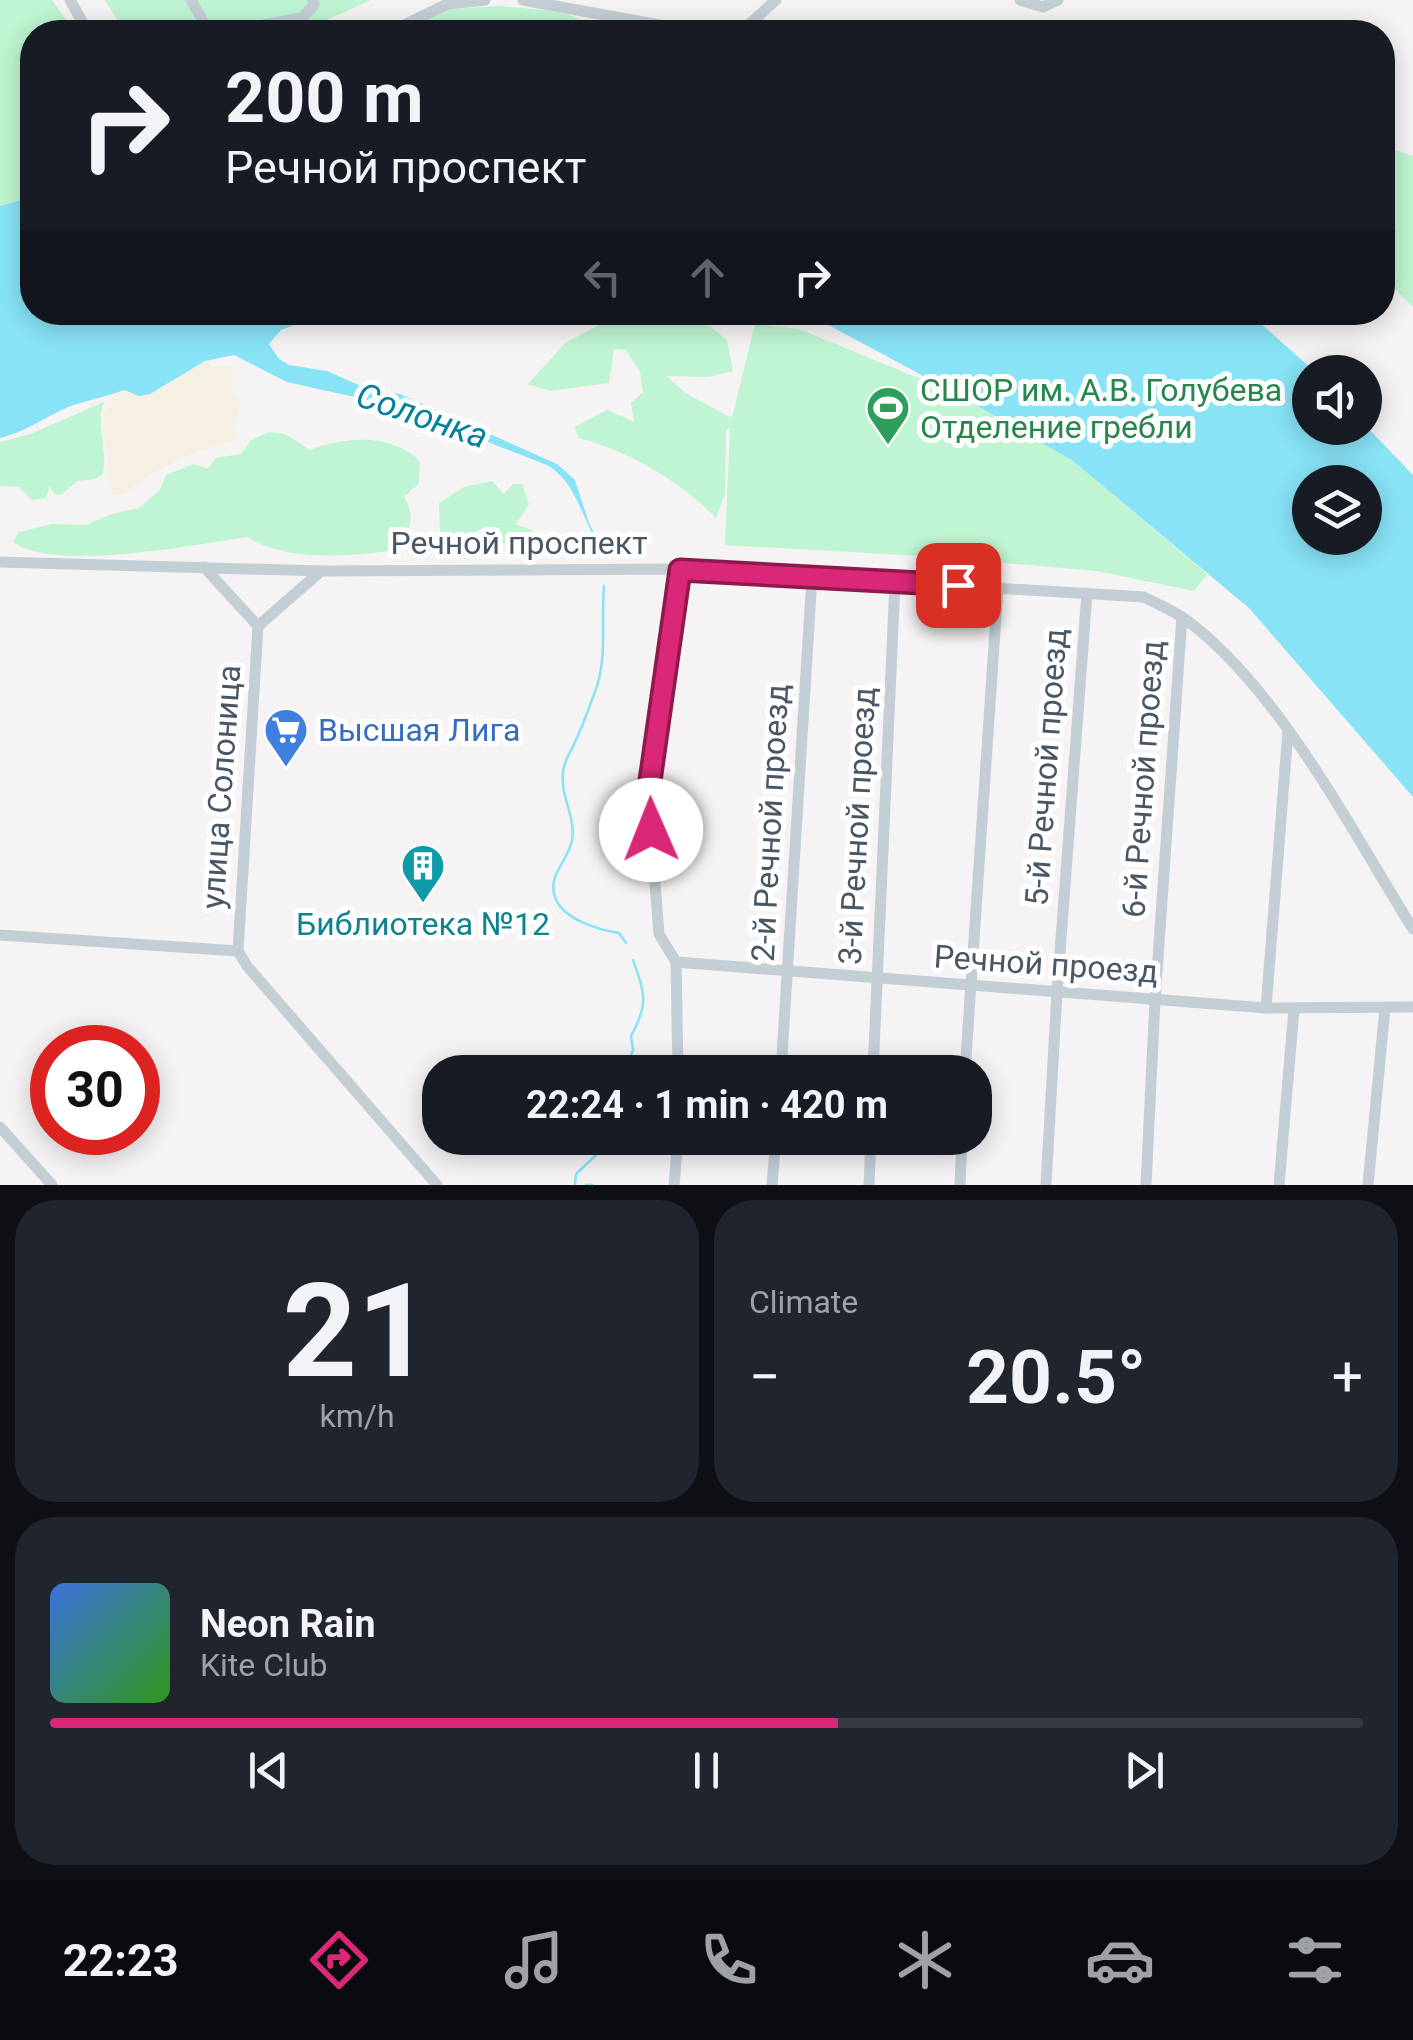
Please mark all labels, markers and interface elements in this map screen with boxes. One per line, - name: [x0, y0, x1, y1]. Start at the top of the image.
- text: 200 m: [225, 57, 424, 139]
- icon: right: [60, 60, 190, 190]
- text: Речной проспект: [225, 141, 586, 194]
- icon: left: [575, 250, 630, 305]
- icon: ahead: [680, 250, 735, 305]
- icon: right: [785, 250, 840, 305]
- map controls: [1292, 355, 1382, 555]
- button: sound: [1292, 355, 1382, 445]
- place label: СШОР им. А.В. Голубева Отделение гребли: [920, 371, 1282, 446]
- water label: Солонка: [351, 374, 493, 458]
- sports icon: СШОР им. А.В. Голубева Отделение гребли: [865, 385, 911, 446]
- button: layers: [1292, 465, 1382, 555]
- street label: Речной проспект: [390, 524, 648, 562]
- pin: [916, 543, 1001, 628]
- icon: arrive: [931, 558, 986, 613]
- street label: 5-й Речной проезд: [1017, 627, 1075, 907]
- street label: 6-й Речной проезд: [1114, 639, 1172, 919]
- street label: улица Солоница: [194, 664, 248, 910]
- street label: 2-й Речной проезд: [744, 683, 796, 963]
- street label: 3-й Речной проезд: [831, 686, 883, 966]
- supermarket icon: Высшая Лига: [263, 707, 309, 768]
- place label: Высшая Лига: [318, 711, 520, 749]
- position arrow: [599, 778, 703, 882]
- building icon: Библиотека №12: [400, 843, 446, 904]
- place label: Библиотека №12: [296, 905, 550, 943]
- street label: Речной проезд: [933, 937, 1159, 991]
- speed limit sign: 30: [30, 1025, 160, 1155]
- text: 22:24 · 1 min · 420 m: [526, 1083, 888, 1127]
- text: 21: [282, 1255, 432, 1408]
- text: Climate: [749, 1283, 858, 1321]
- text: 20.5°: [966, 1333, 1146, 1421]
- text: −: [749, 1345, 780, 1409]
- text: +: [1332, 1345, 1363, 1409]
- text: km/h: [319, 1397, 395, 1435]
- text: Neon Rain: [200, 1602, 376, 1646]
- text: Kite Club: [200, 1646, 327, 1684]
- icon: previous: [241, 1743, 296, 1798]
- icon: pause: [679, 1743, 734, 1798]
- icon: next: [1117, 1743, 1172, 1798]
- icon: directions: [304, 1925, 374, 1995]
- icon: music: [499, 1925, 569, 1995]
- icon: phone: [694, 1925, 764, 1995]
- icon: climate: [890, 1925, 960, 1995]
- icon: car: [1085, 1925, 1155, 1995]
- icon: filters: [1280, 1925, 1350, 1995]
- text: 22:23: [63, 1934, 179, 1987]

